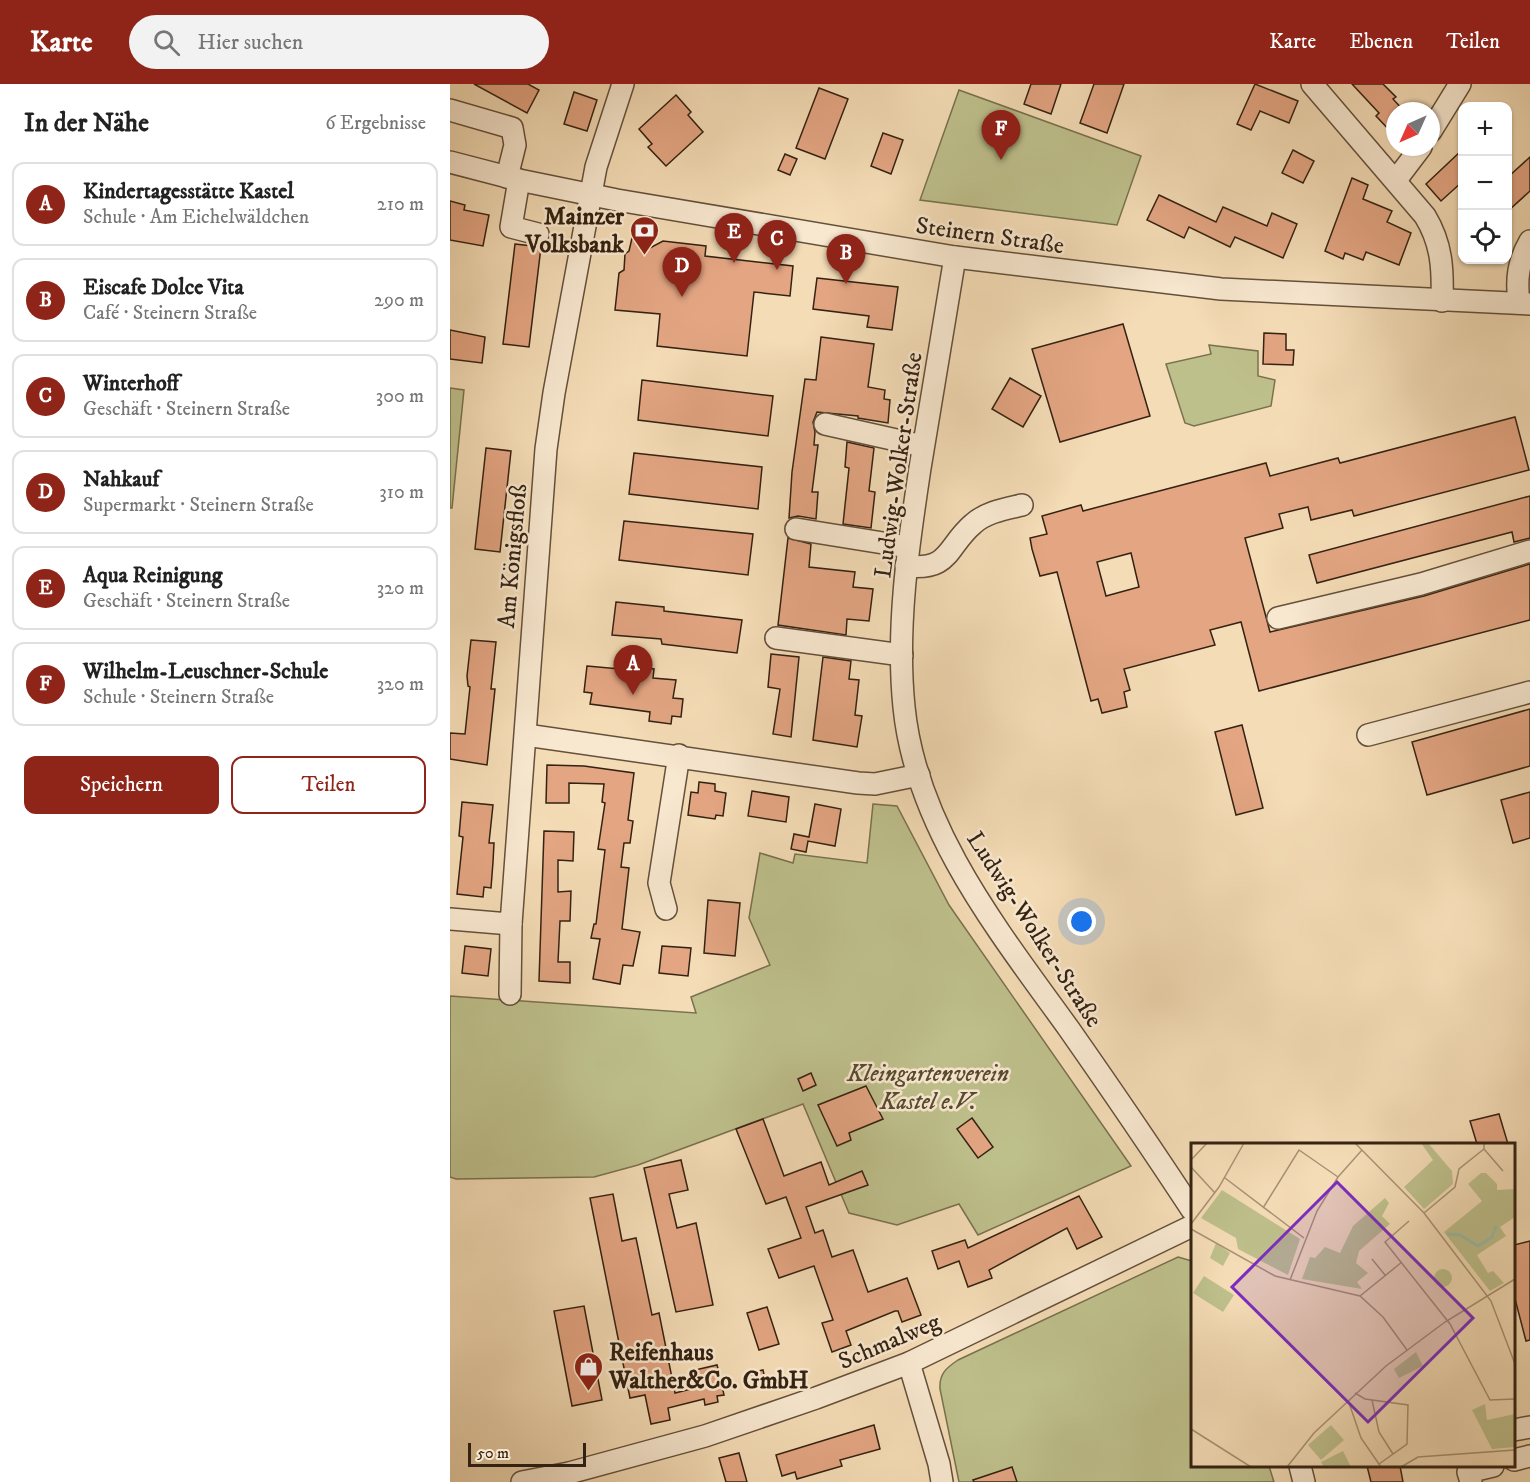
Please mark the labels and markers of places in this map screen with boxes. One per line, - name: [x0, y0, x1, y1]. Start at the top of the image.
- pin: F: [982, 110, 1020, 160]
- place label: Mainzer Volksbank: [525, 202, 625, 260]
- bank icon: Mainzer Volksbank: [629, 214, 661, 256]
- pin: E: [714, 214, 754, 263]
- pin: C: [758, 220, 796, 270]
- pin: B: [826, 234, 866, 284]
- pin: D: [662, 248, 702, 297]
- pin: A: [614, 646, 652, 695]
- place label: Reifenhaus Walther&Co. GmbH: [608, 1338, 809, 1396]
- shop icon: Reifenhaus Walther&Co. GmbH: [572, 1350, 604, 1392]

